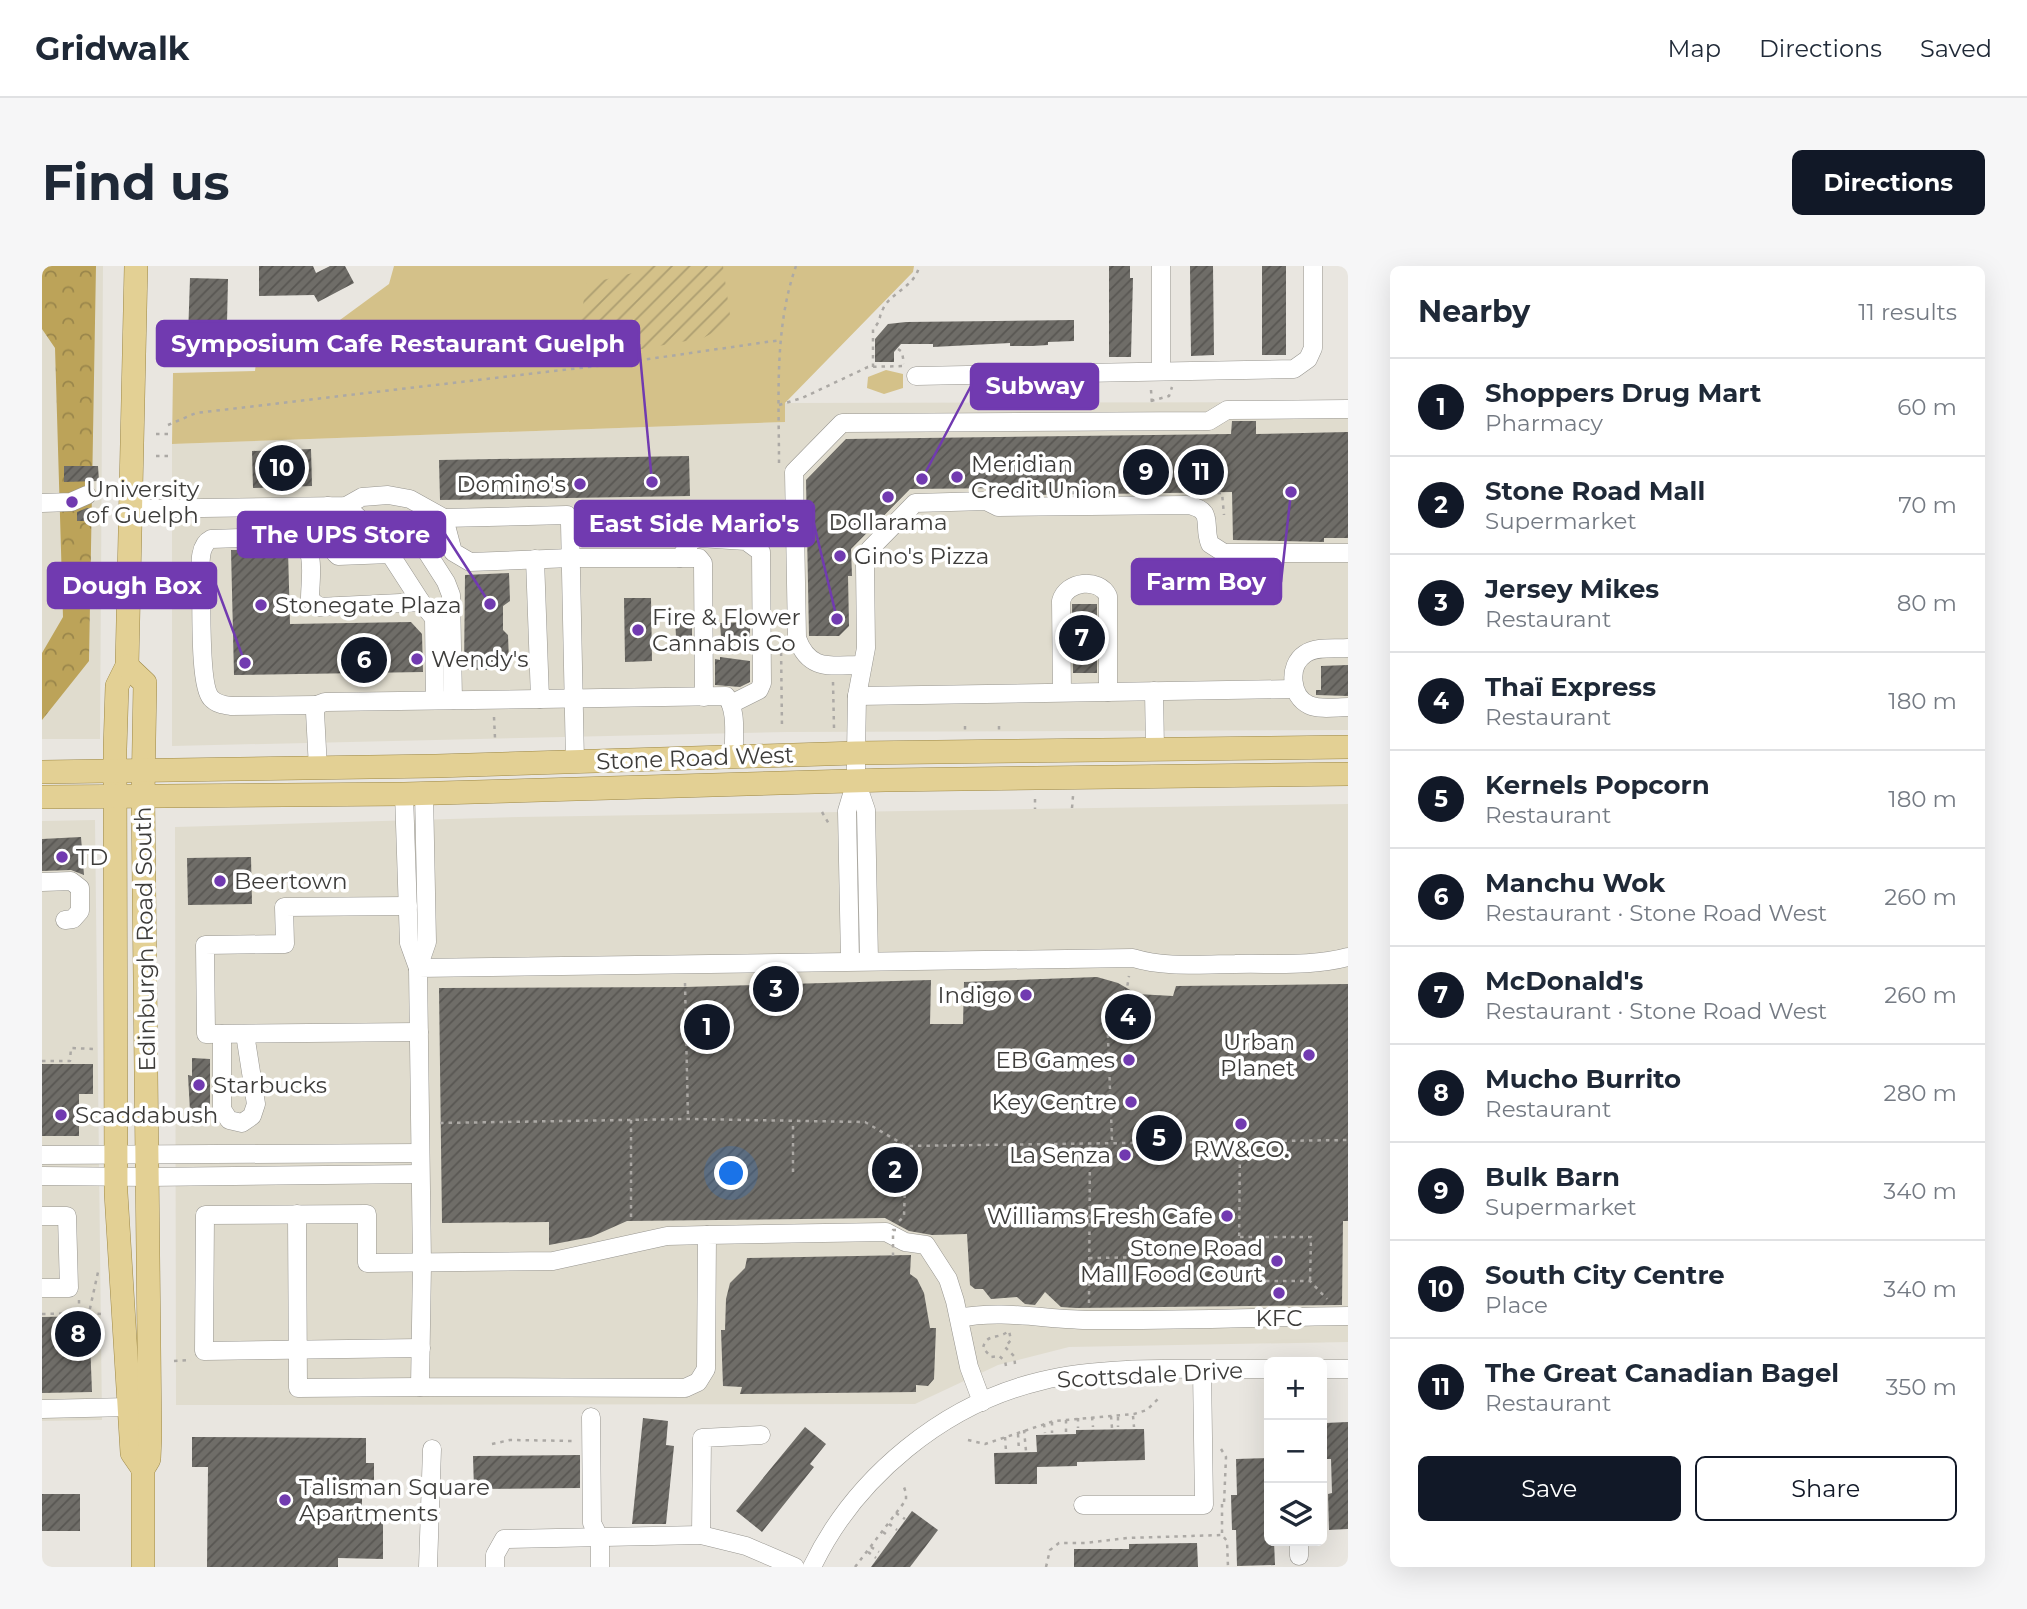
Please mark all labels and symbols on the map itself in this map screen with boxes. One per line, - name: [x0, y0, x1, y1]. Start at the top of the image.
- callout: Symposium Cafe Restaurant Guelph: [157, 321, 639, 366]
- text: Symposium Cafe Restaurant Guelph: [171, 329, 625, 358]
- callout: Subway: [971, 364, 1098, 409]
- text: Subway: [986, 371, 1085, 400]
- pin: 10: [259, 442, 305, 494]
- pin: 9: [1123, 446, 1169, 498]
- pin: 11: [1178, 446, 1224, 498]
- place label: Meridian Credit Union: [971, 450, 1117, 504]
- marker: Meridian Credit Union: [949, 469, 965, 485]
- place label: Domino's: [456, 470, 566, 498]
- place label: University of Guelph: [86, 475, 200, 529]
- marker: Domino's: [572, 476, 588, 492]
- marker: Dollarama: [880, 489, 896, 505]
- marker: University of Guelph: [64, 494, 80, 510]
- callout: East Side Mario's: [575, 501, 814, 546]
- place label: Dollarama: [828, 508, 948, 536]
- text: East Side Mario's: [589, 509, 800, 538]
- callout: The UPS Store: [238, 512, 445, 557]
- text: The UPS Store: [252, 520, 430, 549]
- place label: Gino's Pizza: [854, 542, 989, 570]
- marker: Gino's Pizza: [832, 548, 848, 564]
- callout: Farm Boy: [1132, 559, 1281, 604]
- callout: Dough Box: [48, 563, 216, 608]
- text: Farm Boy: [1146, 567, 1267, 596]
- text: Dough Box: [62, 571, 203, 600]
- place label: Stonegate Plaza: [275, 591, 462, 619]
- marker: Stonegate Plaza: [253, 597, 269, 613]
- place label: Fire & Flower Cannabis Co: [652, 603, 801, 657]
- pin: 7: [1059, 612, 1105, 664]
- marker: Fire & Flower Cannabis Co: [630, 622, 646, 638]
- pin: 6: [341, 634, 387, 686]
- place label: Wendy's: [431, 645, 529, 673]
- marker: Wendy's: [409, 651, 425, 667]
- street label: Stone Road West: [596, 741, 794, 775]
- street label: Edinburgh Road South: [129, 806, 161, 1072]
- place label: TD: [76, 843, 108, 871]
- marker: TD: [54, 849, 70, 865]
- place label: Beertown: [234, 867, 347, 895]
- marker: Beertown: [212, 873, 228, 889]
- pin: 3: [753, 963, 799, 1015]
- place label: Indigo: [938, 981, 1012, 1009]
- marker: Indigo: [1018, 987, 1034, 1003]
- pin: 4: [1105, 991, 1151, 1043]
- pin: 1: [684, 1001, 730, 1053]
- place label: Urban Planet: [1220, 1028, 1295, 1082]
- place label: EB Games: [995, 1046, 1115, 1074]
- marker: Urban Planet: [1301, 1047, 1317, 1063]
- marker: EB Games: [1121, 1052, 1137, 1068]
- place label: Starbucks: [213, 1071, 327, 1099]
- marker: Starbucks: [191, 1077, 207, 1093]
- place label: Key Centre: [992, 1088, 1117, 1116]
- marker: Key Centre: [1123, 1094, 1139, 1110]
- place label: Scaddabush: [75, 1101, 218, 1129]
- marker: Scaddabush: [53, 1107, 69, 1123]
- pin: 5: [1136, 1112, 1182, 1164]
- marker: RW&CO.: [1233, 1116, 1249, 1132]
- place label: RW&CO.: [1193, 1135, 1289, 1163]
- place label: La Senza: [1009, 1141, 1111, 1169]
- pin: 2: [872, 1144, 918, 1196]
- marker: La Senza: [1117, 1147, 1133, 1163]
- your location: [714, 1156, 748, 1190]
- place label: Williams Fresh Cafe: [987, 1202, 1213, 1230]
- marker: Williams Fresh Cafe: [1219, 1208, 1235, 1224]
- place label: Stone Road Mall Food Court: [1080, 1234, 1263, 1288]
- marker: Stone Road Mall Food Court: [1269, 1253, 1285, 1269]
- marker: KFC: [1271, 1285, 1287, 1301]
- place label: KFC: [1255, 1304, 1303, 1332]
- pin: 8: [55, 1308, 101, 1360]
- street label: Scottsdale Drive: [1056, 1356, 1244, 1394]
- place label: Talisman Square Apartments: [299, 1473, 490, 1527]
- marker: Talisman Square Apartments: [277, 1492, 293, 1508]

